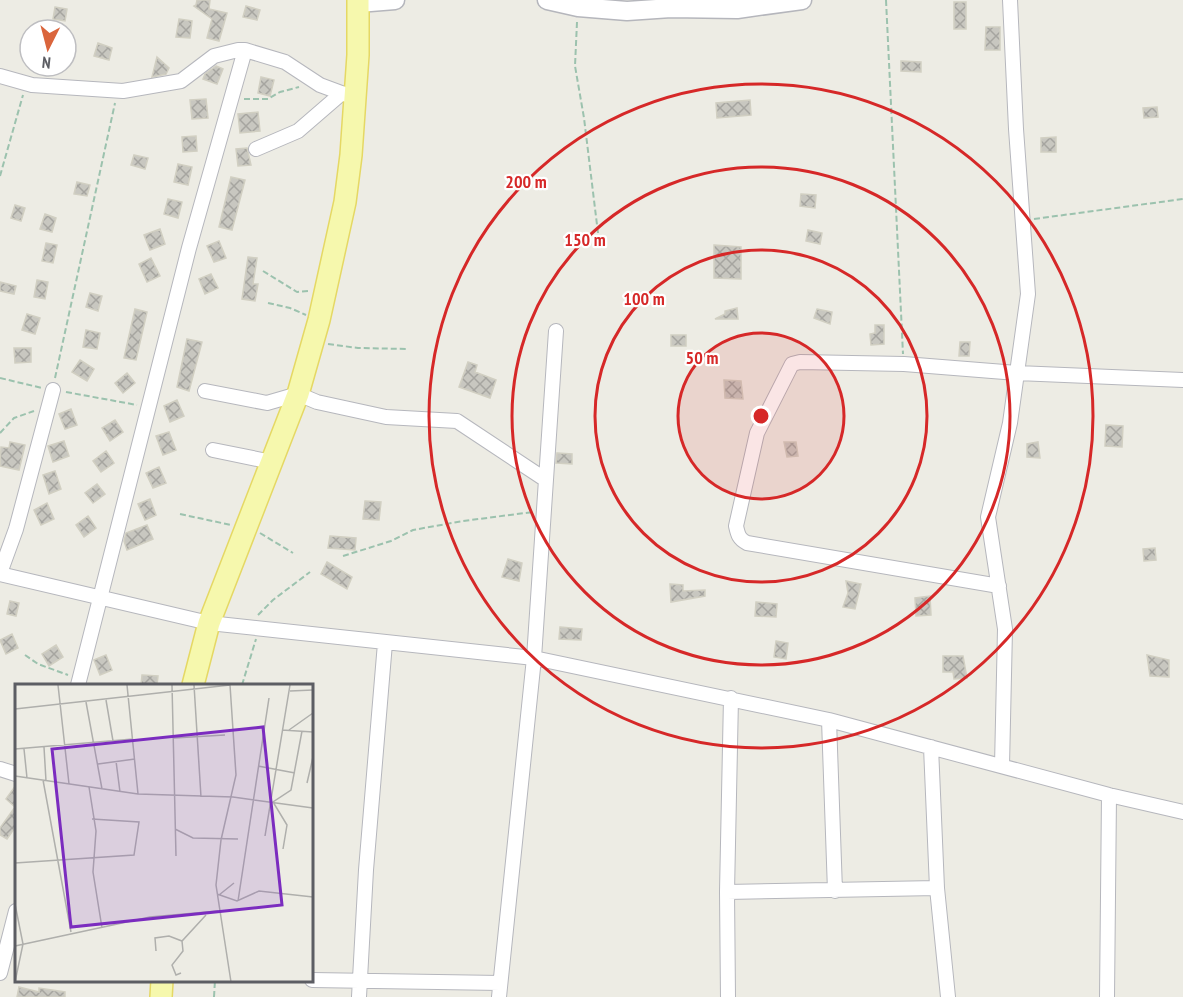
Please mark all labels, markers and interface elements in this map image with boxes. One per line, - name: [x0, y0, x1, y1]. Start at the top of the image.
- north arrow: [18, 18, 78, 78]
- text: N: [41, 53, 52, 73]
- text: 200 m: [505, 170, 547, 193]
- text: 150 m: [564, 228, 606, 251]
- text: 100 m: [623, 287, 665, 310]
- text: 50 m: [686, 346, 718, 369]
- centre of rings: [751, 406, 771, 426]
- inset map: [15, 684, 314, 982]

